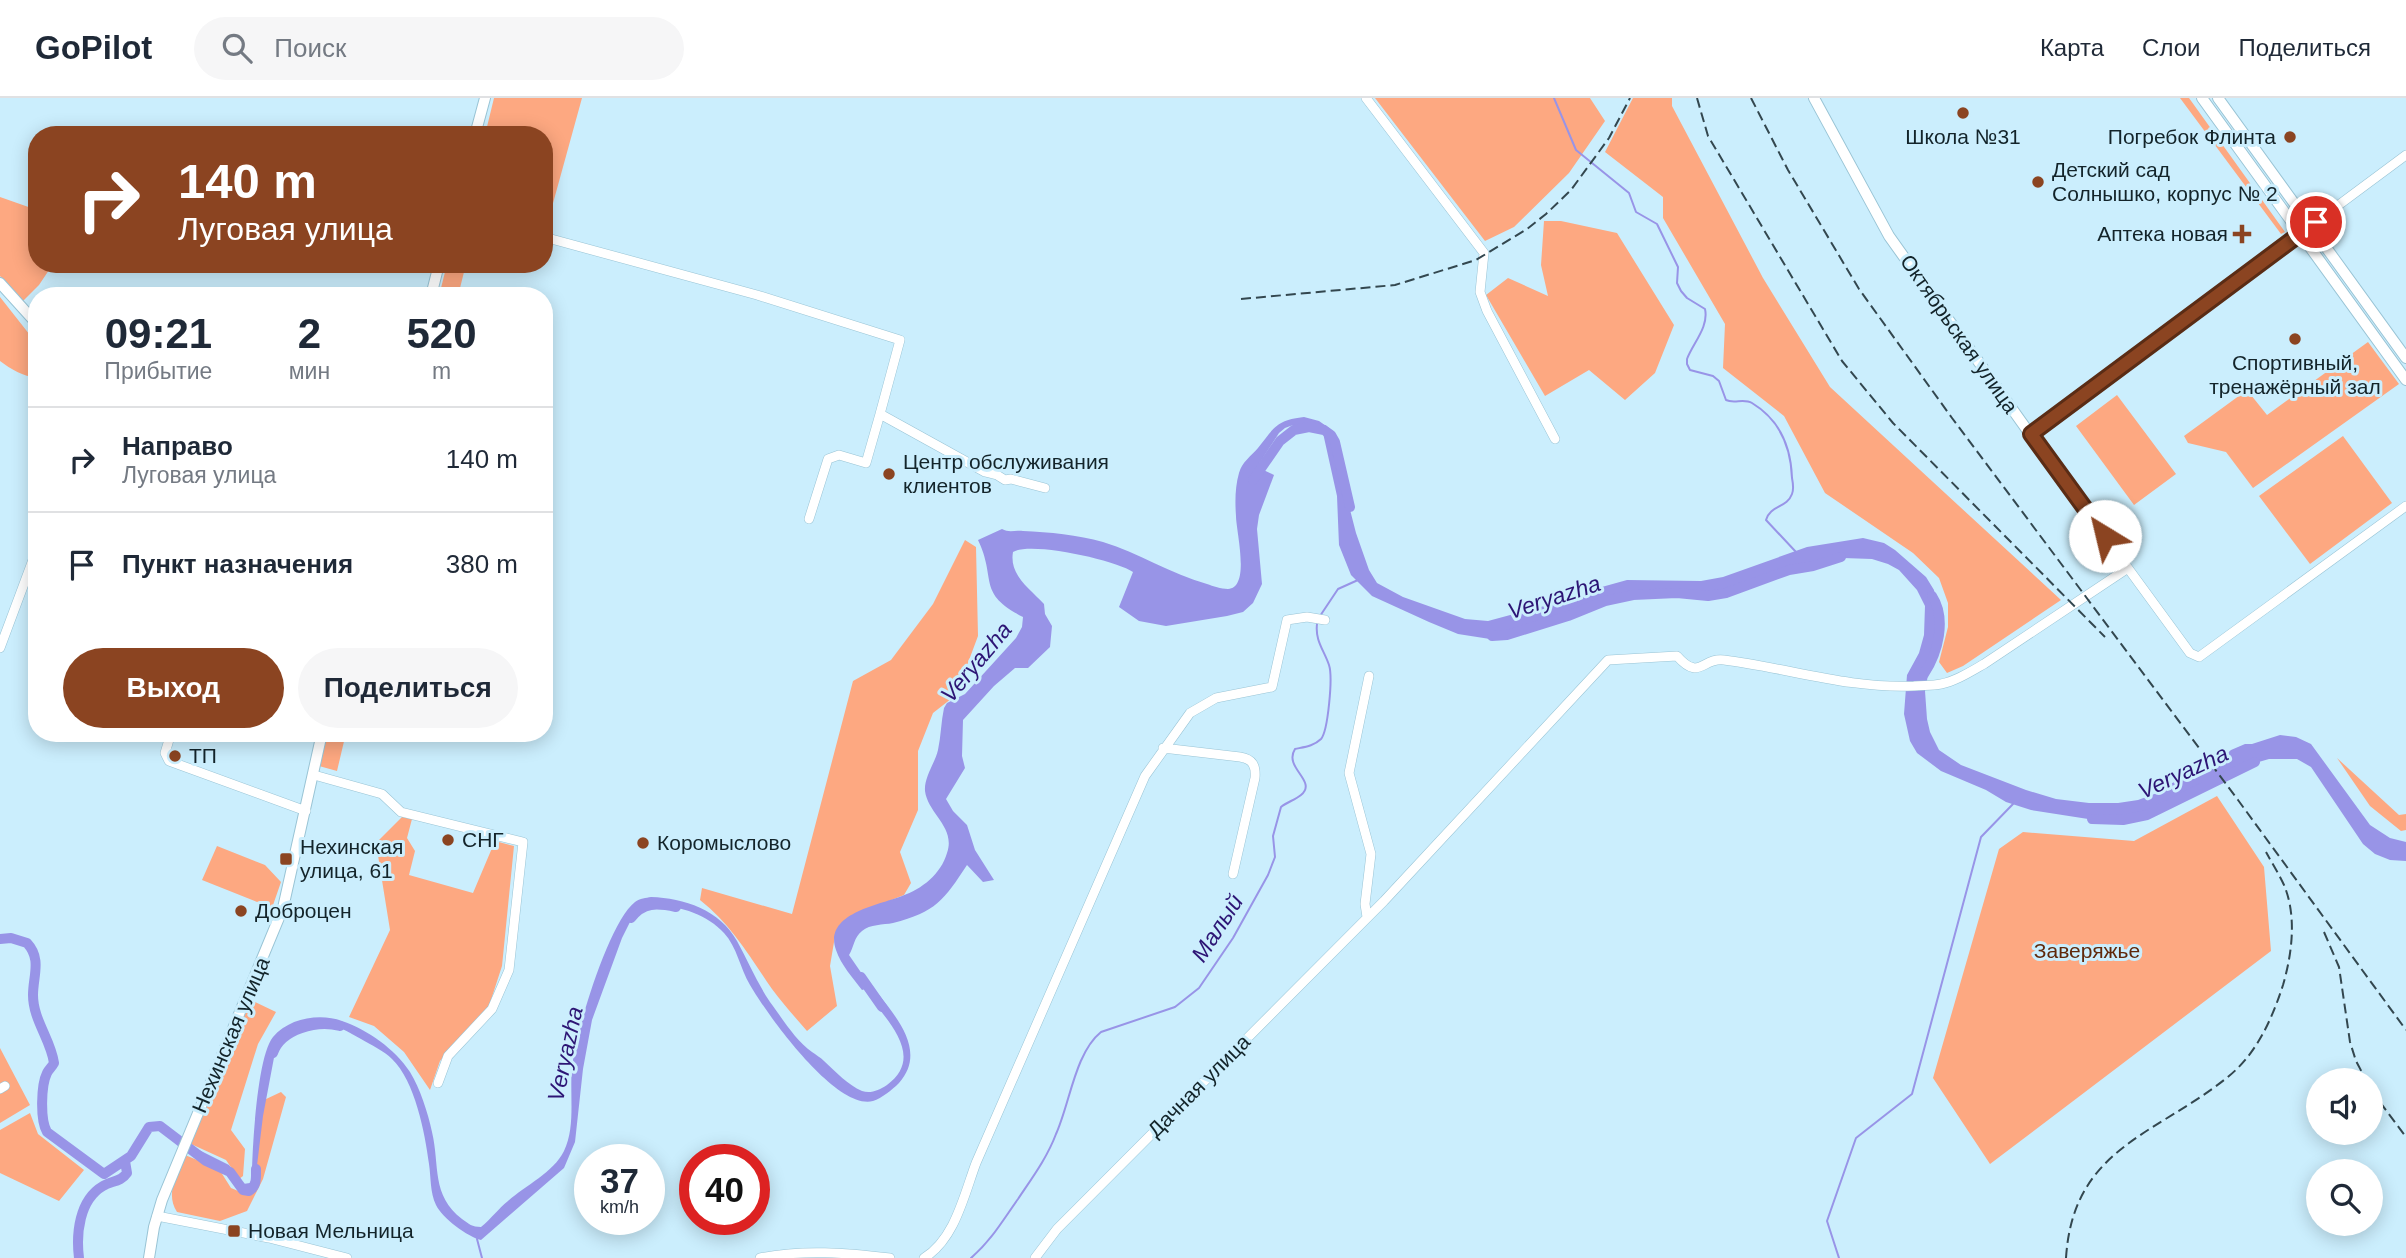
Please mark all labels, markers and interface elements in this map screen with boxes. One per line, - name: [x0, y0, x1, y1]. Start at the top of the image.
- search box: [194, 17, 684, 80]
- text: GoPilot: [35, 29, 152, 66]
- icon: search: [218, 29, 256, 67]
- text: Поиск: [274, 33, 346, 63]
- text: Карта: [2040, 34, 2104, 61]
- text: Слои: [2142, 34, 2200, 61]
- text: Поделиться: [2238, 34, 2371, 61]
- marker: Школа №31: [1955, 105, 1971, 121]
- place label: Школа №31: [1905, 125, 2021, 148]
- place label: Погребок Флинта: [2108, 125, 2276, 148]
- marker: Погребок Флинта: [2282, 129, 2298, 145]
- icon: right: [63, 154, 154, 245]
- text: 140 m: [178, 154, 317, 208]
- place label: Детский сад Солнышко, корпус № 2: [2052, 158, 2278, 205]
- marker: Детский сад Солнышко, корпус № 2: [2030, 174, 2046, 190]
- pin: [2286, 192, 2346, 252]
- icon: arrive: [2297, 203, 2335, 241]
- text: Луговая улица: [178, 211, 393, 247]
- place label: Аптека новая: [2097, 222, 2228, 245]
- marker: Аптека новая: [2234, 226, 2250, 242]
- street label: Октябрьская улица: [1896, 250, 2023, 418]
- text: 09:21: [105, 310, 212, 357]
- text: 2: [298, 310, 321, 357]
- text: 520: [407, 310, 477, 357]
- marker: Спортивный, тренажёрный зал: [2287, 331, 2303, 347]
- place label: Спортивный, тренажёрный зал: [2209, 351, 2381, 398]
- text: Прибытие: [104, 358, 212, 384]
- text: мин: [289, 358, 330, 384]
- text: m: [432, 358, 451, 384]
- text: Направо: [122, 431, 233, 461]
- icon: right: [63, 441, 101, 479]
- text: 140 m: [446, 444, 518, 474]
- place label: Центр обслуживания клиентов: [903, 450, 1109, 497]
- text: Луговая улица: [122, 462, 276, 488]
- marker: Центр обслуживания клиентов: [881, 466, 897, 482]
- position arrow: [2068, 499, 2142, 573]
- icon: arrive: [63, 546, 101, 584]
- text: Пункт назначения: [122, 549, 353, 579]
- text: 380 m: [446, 549, 518, 579]
- water label: Veryazha: [1504, 570, 1604, 624]
- water label: Veryazha: [935, 617, 1017, 707]
- button: Выход: [63, 648, 284, 728]
- button: Поделиться: [298, 648, 518, 728]
- water label: Veryazha: [2134, 740, 2232, 804]
- place label: ТП: [189, 744, 217, 767]
- marker: ТП: [167, 748, 183, 764]
- place label: СНГ: [462, 828, 504, 851]
- place label: Коромыслово: [657, 831, 791, 854]
- marker: СНГ: [440, 832, 456, 848]
- place label: Нехинская улица, 61: [300, 835, 403, 882]
- marker: Коромыслово: [635, 835, 651, 851]
- marker: Нехинская улица, 61: [278, 851, 294, 867]
- water label: Малый: [1186, 889, 1248, 966]
- place label: Доброцен: [255, 899, 352, 922]
- marker: Доброцен: [233, 903, 249, 919]
- park label: Заверяжье: [2034, 939, 2140, 962]
- street label: Нехинская улица: [187, 953, 274, 1116]
- water label: Veryazha: [542, 1004, 588, 1104]
- street label: Дачная улица: [1143, 1030, 1255, 1141]
- map controls: [2306, 1068, 2383, 1236]
- button: sound: [2306, 1068, 2383, 1145]
- speed limit sign: 40: [679, 1144, 770, 1235]
- button: search: [2306, 1159, 2383, 1236]
- text: 37: [600, 1161, 639, 1200]
- text: km/h: [600, 1197, 639, 1217]
- place label: Новая Мельница: [248, 1219, 414, 1242]
- marker: Новая Мельница: [226, 1223, 242, 1239]

